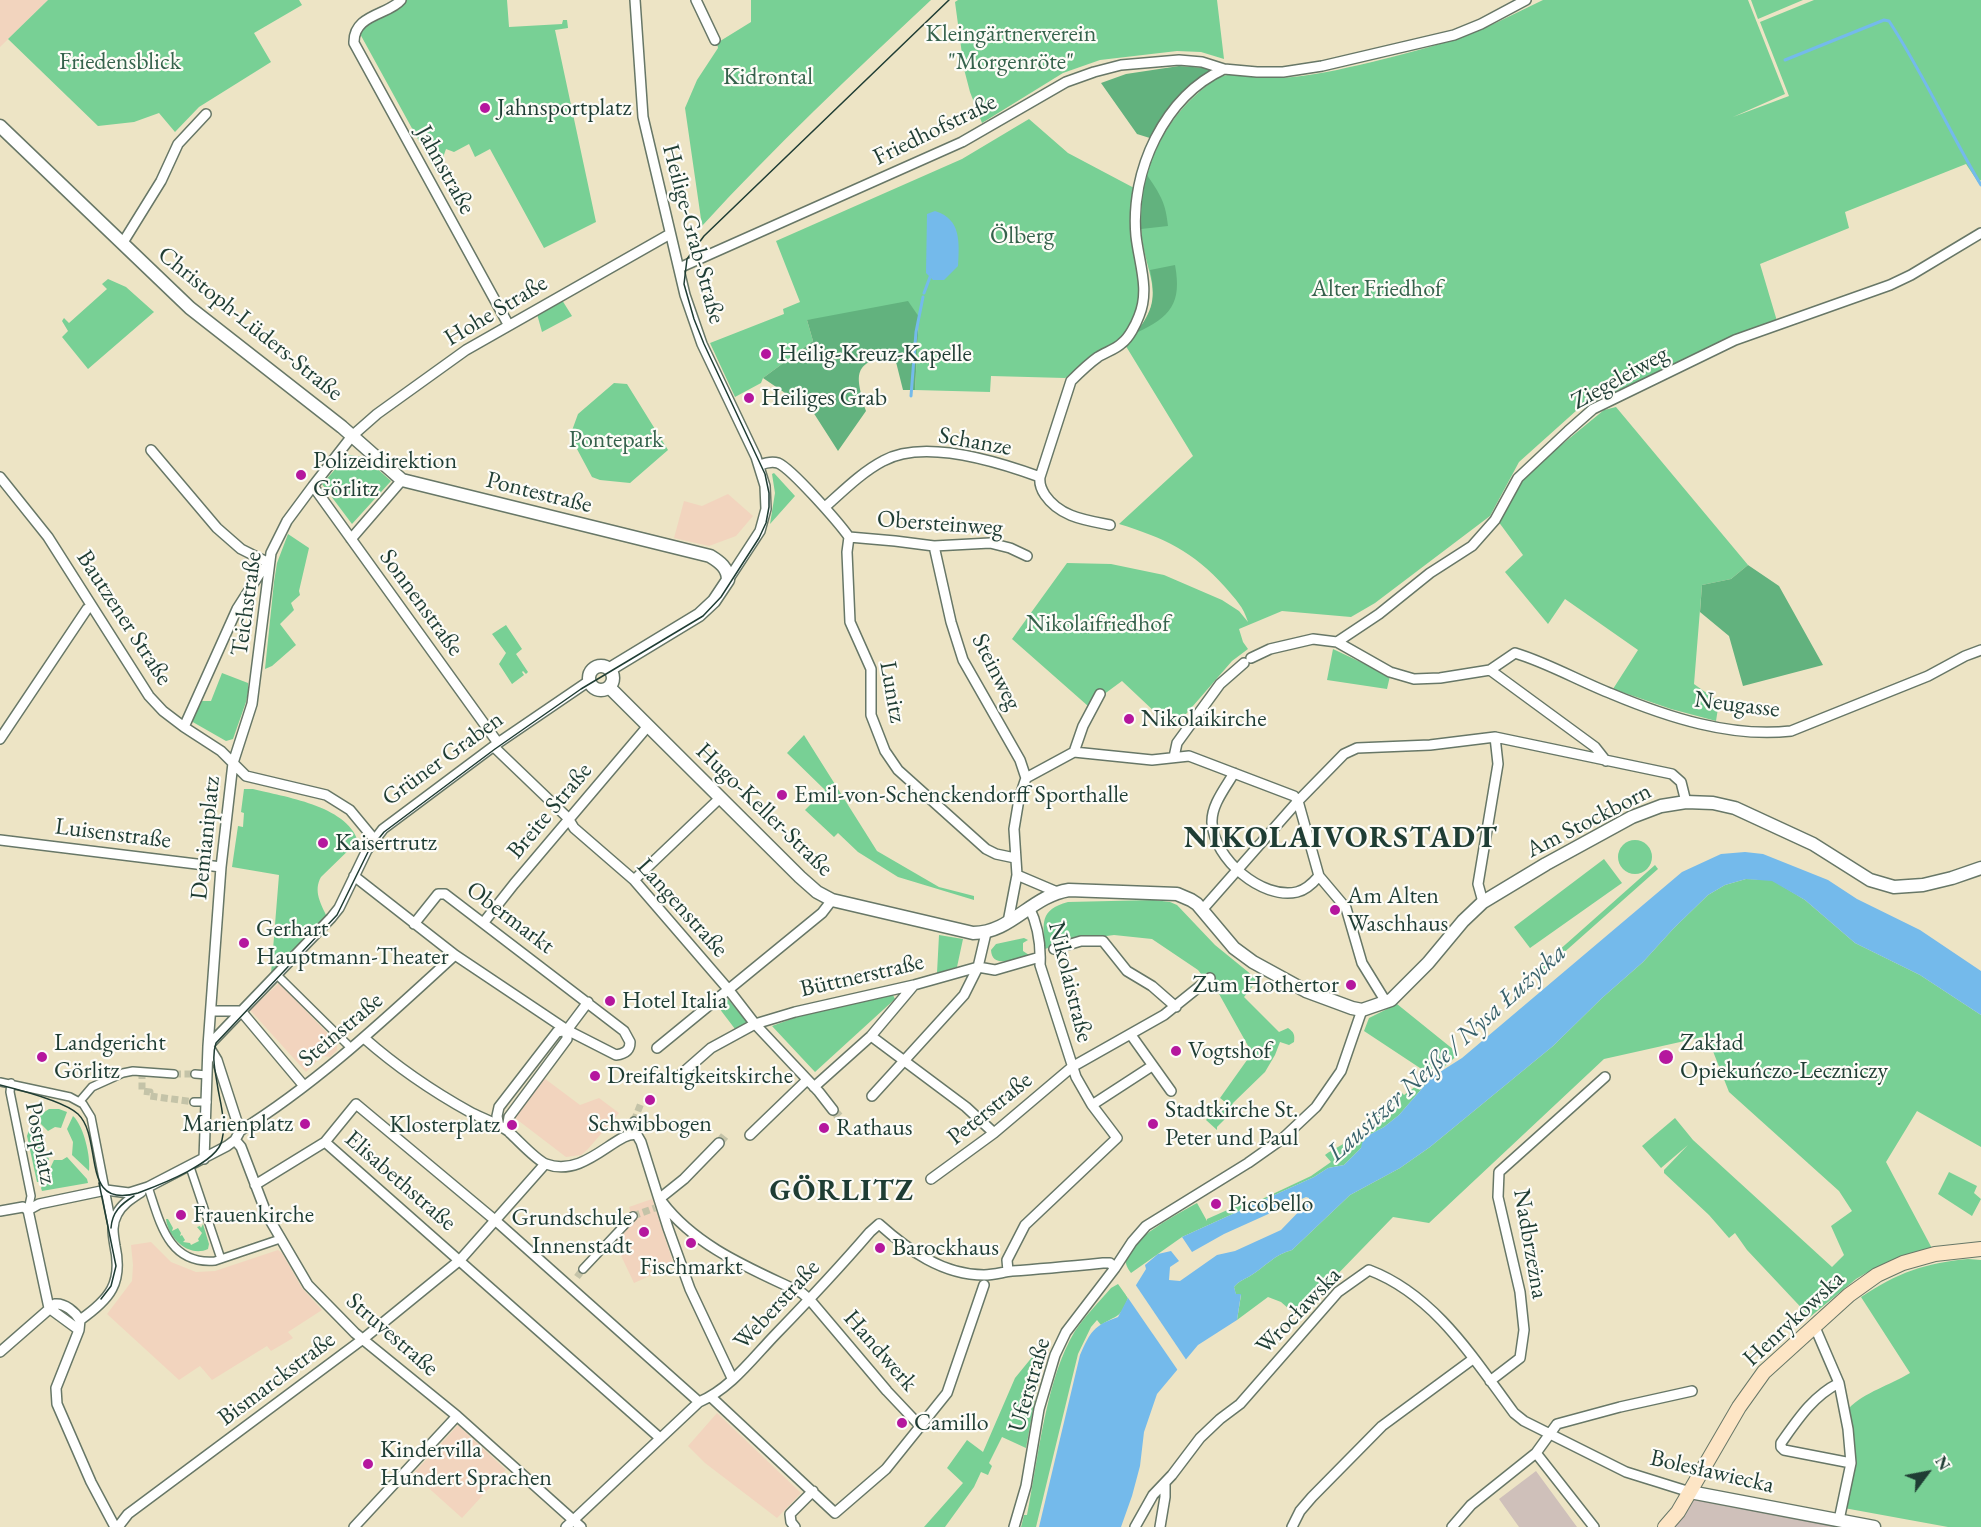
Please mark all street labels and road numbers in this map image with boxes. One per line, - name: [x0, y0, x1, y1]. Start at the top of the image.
- street label: Friedhofstraße: [869, 88, 1001, 172]
- street label: Jahnstraße: [409, 121, 481, 219]
- street label: Heilige-Grab-Straße: [655, 141, 731, 327]
- street label: Christoph-Lüders-Straße: [152, 241, 348, 407]
- street label: Hohe Straße: [439, 269, 553, 353]
- street label: Ziegeleiweg: [1567, 340, 1673, 416]
- street label: Schanze: [936, 421, 1014, 463]
- street label: Pontestraße: [483, 466, 595, 520]
- street label: Obersteinweg: [876, 505, 1004, 543]
- street label: Sonnenstraße: [373, 544, 469, 662]
- street label: Bautzener Straße: [70, 545, 178, 691]
- street label: Teichstraße: [225, 550, 269, 658]
- street label: Steinweg: [965, 629, 1027, 715]
- street label: Lunitz: [872, 659, 912, 725]
- street label: Neugasse: [1693, 685, 1781, 725]
- street label: Grüner Graben: [377, 705, 509, 813]
- street label: Hugo-Keller-Straße: [689, 737, 839, 883]
- street label: Breite Straße: [501, 757, 599, 865]
- street label: Demianiplatz: [185, 775, 227, 901]
- street label: Am Stockborn: [1522, 777, 1656, 865]
- street label: Luisenstraße: [53, 813, 173, 855]
- street label: Langenstraße: [630, 853, 734, 963]
- street label: Obermarkt: [460, 875, 560, 961]
- street label: Nikolaistraße: [1041, 919, 1099, 1045]
- street label: Büttnerstraße: [797, 948, 927, 1004]
- street label: Steinstraße: [293, 987, 389, 1073]
- street label: Peterstraße: [942, 1066, 1038, 1152]
- street label: Postplatz: [18, 1099, 62, 1187]
- street label: Elisabethstraße: [338, 1125, 462, 1237]
- street label: Nadbrzeżna: [1506, 1187, 1554, 1301]
- street label: Weberstraße: [728, 1254, 826, 1356]
- street label: Wrocławska: [1250, 1261, 1348, 1361]
- street label: Henrykowska: [1737, 1265, 1851, 1373]
- street label: Struvestraße: [340, 1287, 444, 1383]
- street label: Handwerk: [837, 1304, 923, 1398]
- street label: Bismarckstraße: [213, 1326, 341, 1432]
- street label: Uferstraße: [1003, 1335, 1057, 1435]
- street label: Bolesławiecka: [1647, 1444, 1777, 1500]

